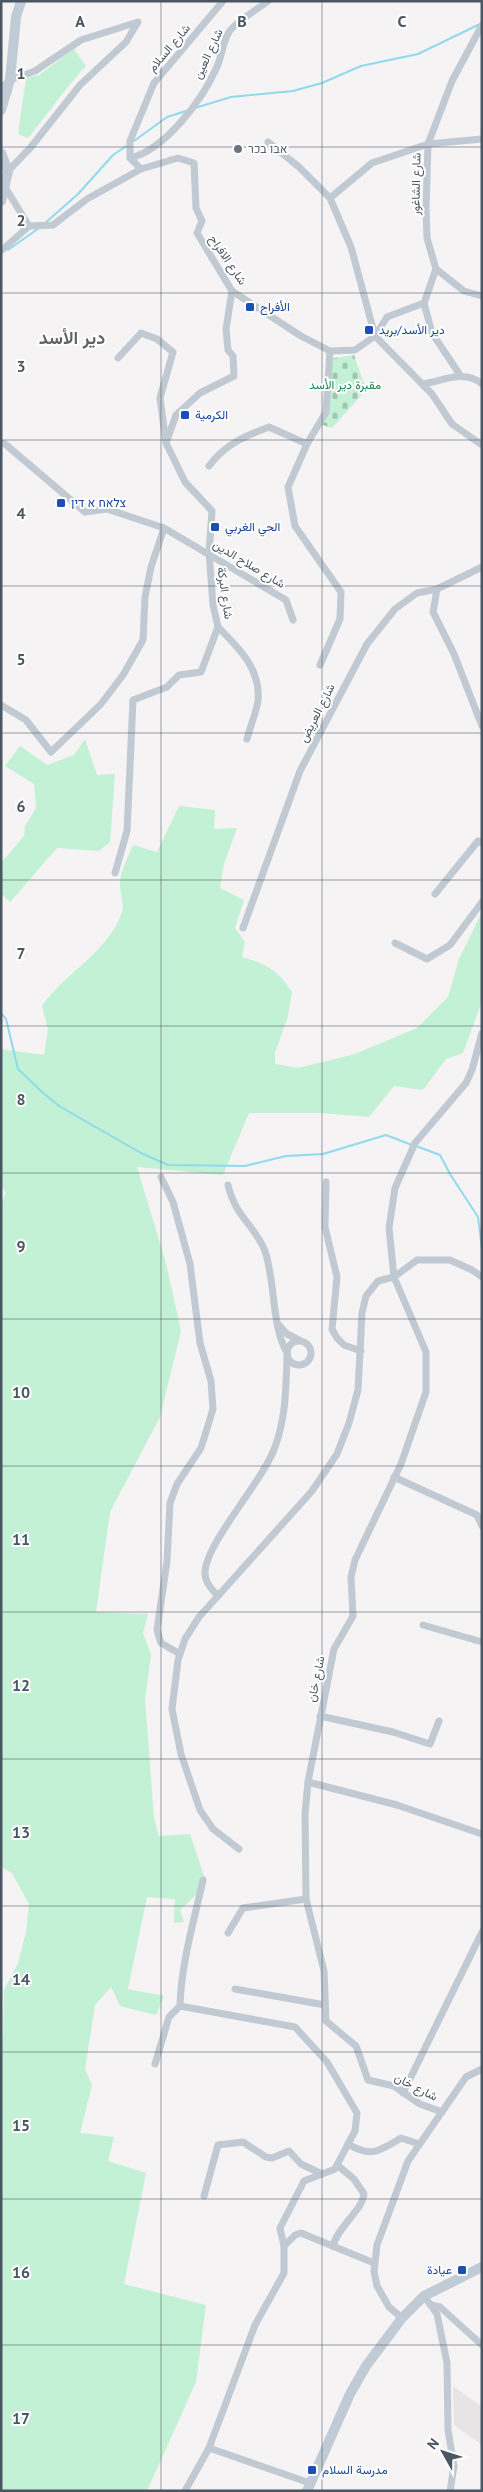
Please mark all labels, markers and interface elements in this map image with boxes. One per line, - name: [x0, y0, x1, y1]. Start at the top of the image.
- text: A: [75, 11, 85, 31]
- text: B: [237, 11, 247, 31]
- text: C: [398, 11, 407, 31]
- street label: شارع السلام: [144, 21, 195, 76]
- street label: شارع العين: [189, 26, 228, 82]
- text: 1: [16, 63, 26, 83]
- place label: אבו בכר: [248, 141, 288, 156]
- marker: אבו בכר: [232, 143, 244, 155]
- street label: شارع الشاغور: [407, 153, 426, 216]
- text: 2: [16, 210, 26, 230]
- street label: شارع الافراح: [205, 232, 251, 289]
- place label: الأفراح: [260, 299, 290, 316]
- marker: الأفراح: [244, 301, 256, 313]
- place label: دير الأسد/بريد: [379, 322, 445, 338]
- marker: دير الأسد/بريد: [363, 324, 375, 336]
- district label: دير الأسد: [39, 326, 105, 349]
- text: 3: [16, 356, 26, 376]
- park label: مقبرة دير الأسد: [309, 377, 381, 393]
- place label: الكرمية: [195, 407, 228, 423]
- marker: الكرمية: [179, 409, 191, 421]
- place label: צלאח א דין: [71, 495, 127, 510]
- marker: צלאח א דין: [55, 497, 67, 509]
- text: 4: [16, 503, 26, 523]
- place label: الحي الغربي: [225, 519, 280, 537]
- marker: الحي الغربي: [209, 521, 221, 533]
- street label: شارع صلاح الدين: [210, 536, 288, 593]
- street label: شارع البركة: [212, 566, 237, 620]
- text: 5: [16, 649, 26, 669]
- street label: شارع العريض: [295, 681, 340, 746]
- text: 6: [16, 796, 26, 816]
- text: 7: [16, 943, 26, 963]
- text: 8: [16, 1089, 26, 1109]
- text: 9: [16, 1236, 26, 1256]
- text: 10: [12, 1382, 30, 1402]
- text: 11: [12, 1529, 30, 1549]
- street label: شارع خان: [303, 1655, 330, 1704]
- text: 12: [12, 1675, 30, 1695]
- text: 13: [12, 1822, 30, 1842]
- text: 14: [12, 1969, 30, 1989]
- street label: شارع خان: [391, 2069, 440, 2106]
- text: 15: [12, 2115, 30, 2135]
- text: 16: [12, 2262, 30, 2282]
- place label: عيادة: [427, 2262, 452, 2277]
- marker: عيادة: [456, 2264, 468, 2276]
- text: 17: [12, 2408, 30, 2428]
- north arrow: [418, 2427, 468, 2477]
- text: N: [423, 2435, 443, 2453]
- place label: مدرسة السلام: [322, 2462, 388, 2478]
- marker: مدرسة السلام: [306, 2464, 318, 2476]

